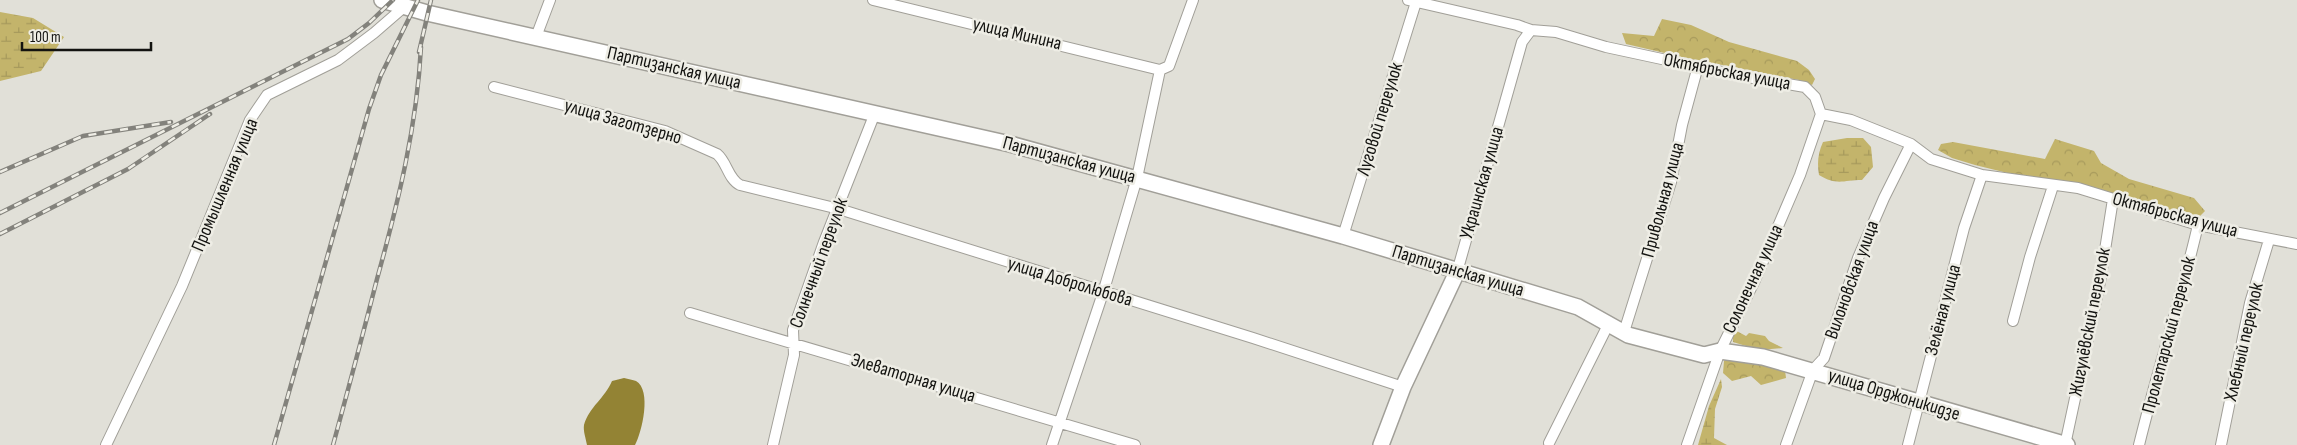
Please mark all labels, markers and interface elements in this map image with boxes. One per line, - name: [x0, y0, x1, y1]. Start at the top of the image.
- street label: улица Минина: [970, 13, 1064, 55]
- scale bar: [22, 20, 151, 52]
- text: 100 m: [30, 28, 61, 47]
- street label: Партизанская улица: [605, 41, 743, 95]
- street label: Октябрьская улица: [1662, 48, 1792, 96]
- street label: Луговой переулок: [1352, 59, 1408, 179]
- street label: улица Заготзерно: [562, 94, 684, 150]
- street label: Промышленная улица: [187, 115, 263, 255]
- street label: Украинская улица: [1455, 124, 1509, 242]
- street label: Партизанская улица: [1000, 131, 1138, 189]
- street label: Привольная улица: [1637, 140, 1689, 260]
- street label: Октябрьская улица: [2110, 187, 2240, 243]
- street label: Солнечный переулок: [785, 194, 853, 331]
- street label: Вилоновская улица: [1820, 218, 1884, 342]
- street label: Солонечная улица: [1718, 221, 1788, 337]
- street label: Партизанская улица: [1389, 240, 1527, 302]
- street label: Жигулёвский переулок: [2064, 245, 2116, 398]
- street label: улица Добролюбова: [1005, 252, 1135, 312]
- street label: Пролетарский переулок: [2137, 253, 2201, 416]
- street label: Зелёная улица: [1920, 262, 1966, 358]
- street label: Хлебный переулок: [2219, 280, 2269, 404]
- street label: Элеваторная улица: [848, 348, 978, 408]
- street label: улица Орджоникидзе: [1825, 364, 1963, 426]

